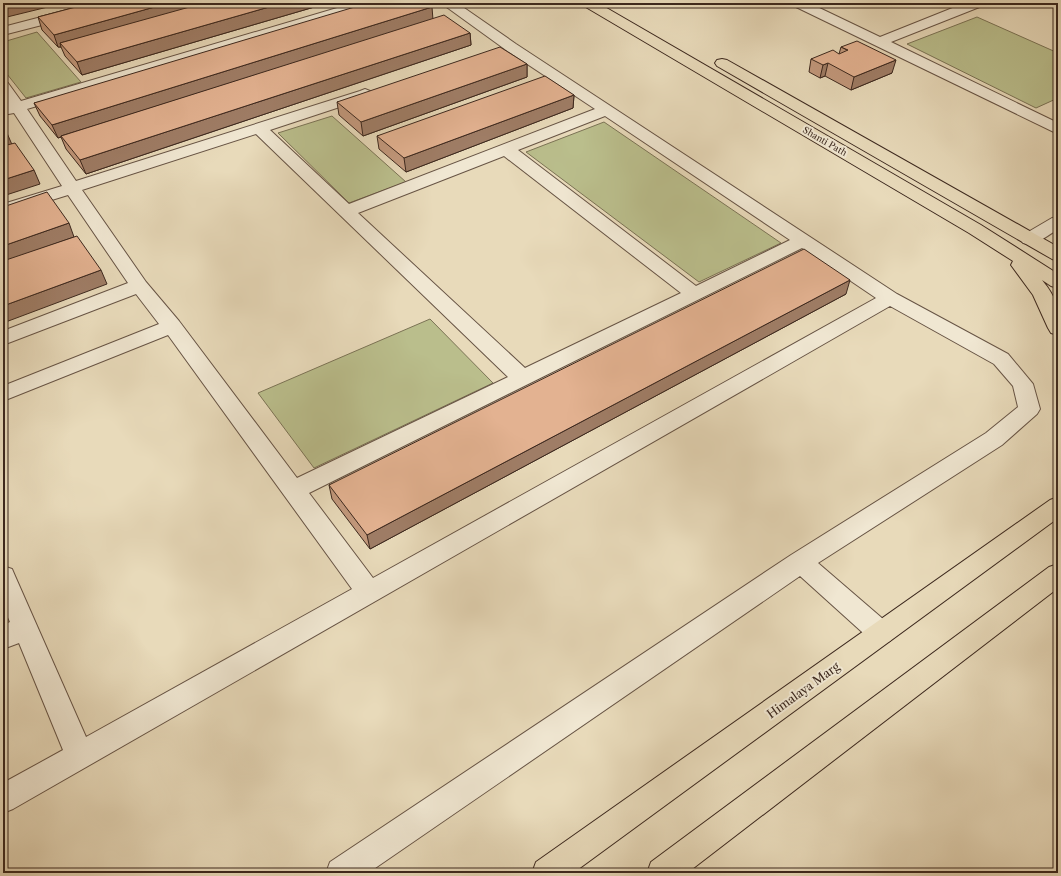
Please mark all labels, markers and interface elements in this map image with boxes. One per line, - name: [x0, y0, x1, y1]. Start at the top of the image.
- street label: Shanti Path: [801, 124, 849, 158]
- street label: Himalaya Marg: [764, 658, 843, 721]

